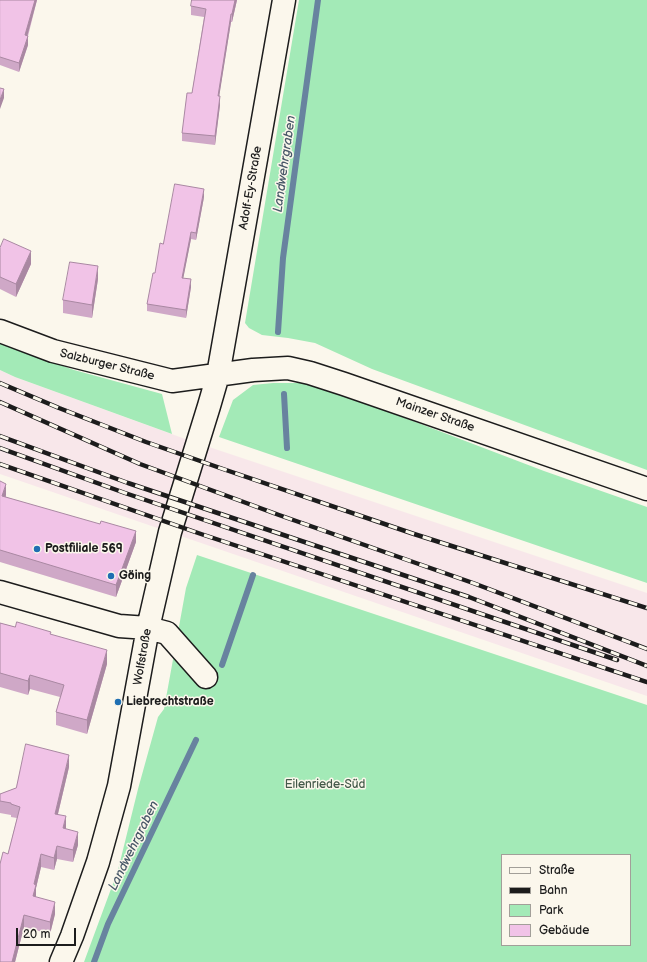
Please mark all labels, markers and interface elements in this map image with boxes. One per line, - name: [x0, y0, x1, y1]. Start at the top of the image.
- water label: Landwehrgraben: [270, 115, 300, 213]
- street label: Adolf-Ey-Straße: [237, 145, 265, 231]
- street label: Salzburger Straße: [58, 346, 156, 384]
- street label: Mainzer Straße: [394, 395, 476, 435]
- place label: Postfiliale 569: [45, 542, 123, 556]
- marker: Postfiliale 569: [32, 544, 42, 554]
- place label: Göing: [119, 569, 151, 583]
- marker: Göing: [106, 571, 116, 581]
- street label: Wolfstraße: [131, 627, 155, 687]
- place label: Liebrechtstraße: [126, 695, 214, 709]
- marker: Liebrechtstraße: [113, 697, 123, 707]
- park label: Eilenriede-Süd: [285, 778, 365, 792]
- water label: Landwehrgraben: [106, 799, 162, 893]
- legend: [501, 854, 631, 946]
- text: Straße: [539, 863, 575, 878]
- text: Bahn: [539, 883, 567, 898]
- text: Park: [539, 903, 563, 918]
- scale bar: [18, 920, 78, 946]
- text: Gebäude: [539, 923, 589, 938]
- text: 20 m: [23, 927, 50, 942]

